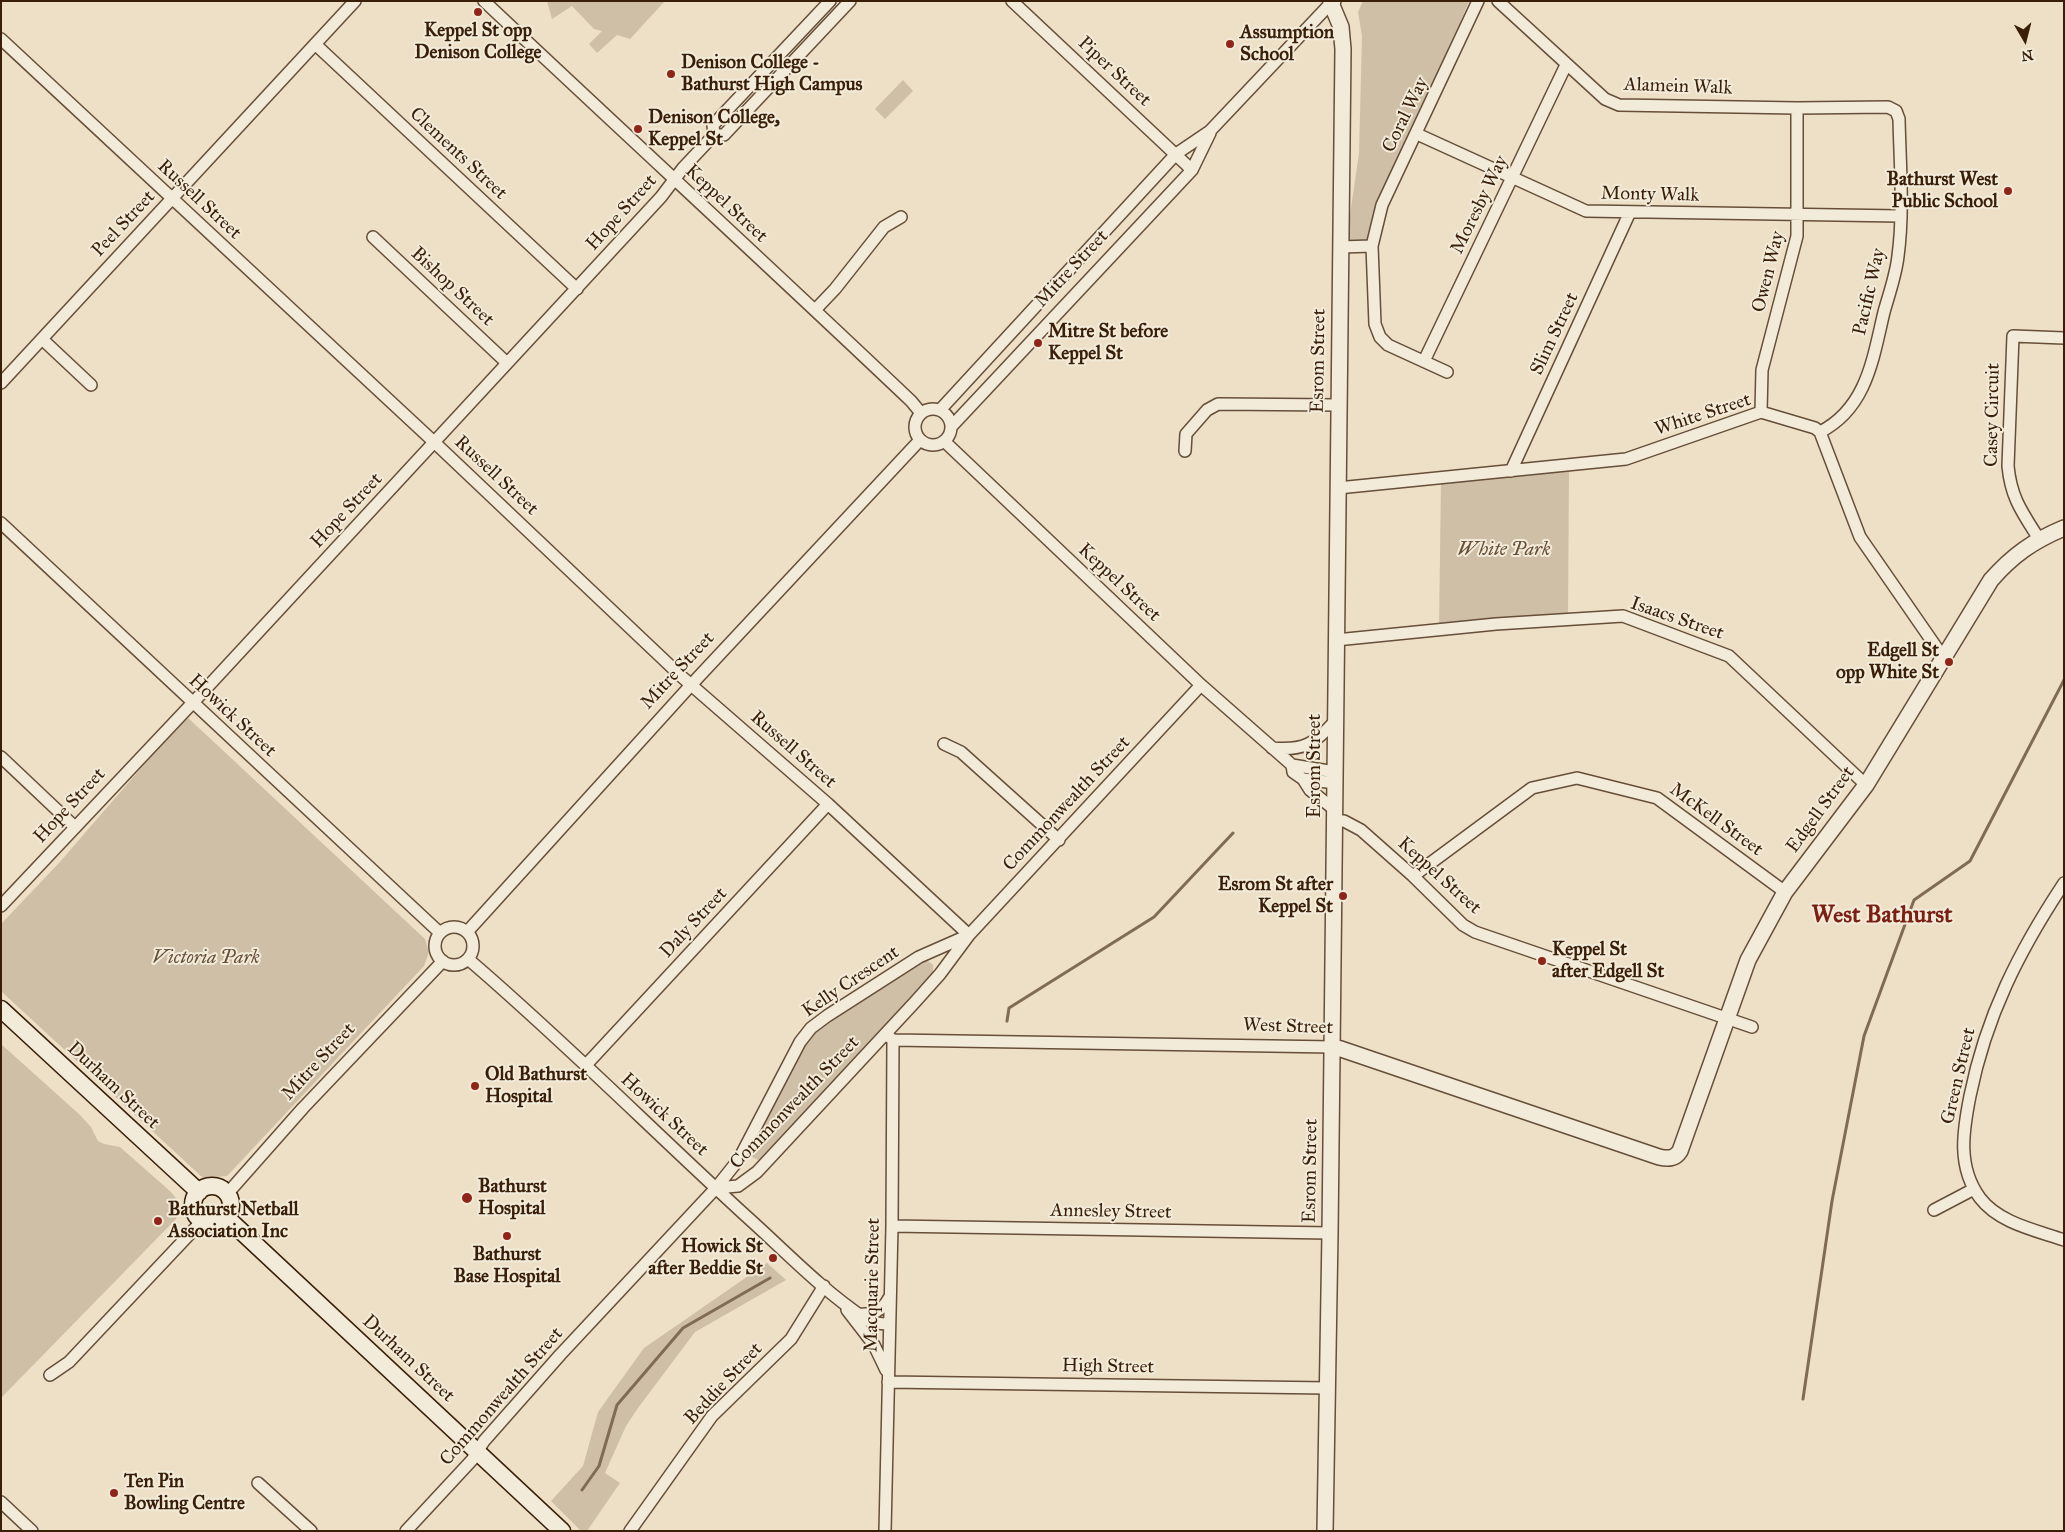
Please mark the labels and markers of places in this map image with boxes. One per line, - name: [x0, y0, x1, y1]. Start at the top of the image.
- marker: Keppel St opp Denison College: [472, 6, 484, 18]
- place label: Keppel St opp Denison College: [415, 20, 541, 64]
- place label: Assumption School: [1240, 22, 1334, 66]
- marker: Assumption School: [1224, 38, 1236, 50]
- place label: Denison College - Bathurst High Campus: [681, 52, 862, 96]
- marker: Denison College - Bathurst High Campus: [665, 68, 677, 80]
- place label: Denison College, Keppel St: [648, 107, 780, 151]
- marker: Denison College, Keppel St: [632, 123, 644, 135]
- place label: Bathurst West Public School: [1886, 169, 1998, 213]
- marker: Bathurst West Public School: [2002, 185, 2014, 197]
- place label: Mitre St before Keppel St: [1048, 321, 1168, 365]
- marker: Mitre St before Keppel St: [1032, 337, 1044, 349]
- place label: Edgell St opp White St: [1836, 640, 1939, 684]
- marker: Edgell St opp White St: [1943, 656, 1955, 668]
- place label: Esrom St after Keppel St: [1218, 874, 1333, 918]
- marker: Esrom St after Keppel St: [1337, 890, 1349, 902]
- place label: Keppel St after Edgell St: [1552, 939, 1664, 983]
- marker: Keppel St after Edgell St: [1536, 955, 1548, 967]
- place label: Old Bathurst Hospital: [485, 1064, 587, 1108]
- marker: Old Bathurst Hospital: [469, 1080, 481, 1092]
- place label: Bathurst Hospital: [478, 1176, 547, 1220]
- marker: Bathurst Hospital: [460, 1191, 474, 1205]
- place label: Bathurst Netball Association Inc: [168, 1199, 299, 1243]
- marker: Bathurst Netball Association Inc: [152, 1215, 164, 1227]
- marker: Bathurst Base Hospital: [501, 1230, 513, 1242]
- place label: Howick St after Beddie St: [648, 1236, 763, 1280]
- place label: Bathurst Base Hospital: [454, 1244, 560, 1288]
- marker: Howick St after Beddie St: [767, 1252, 779, 1264]
- place label: Ten Pin Bowling Centre: [124, 1471, 245, 1515]
- marker: Ten Pin Bowling Centre: [108, 1487, 120, 1499]

